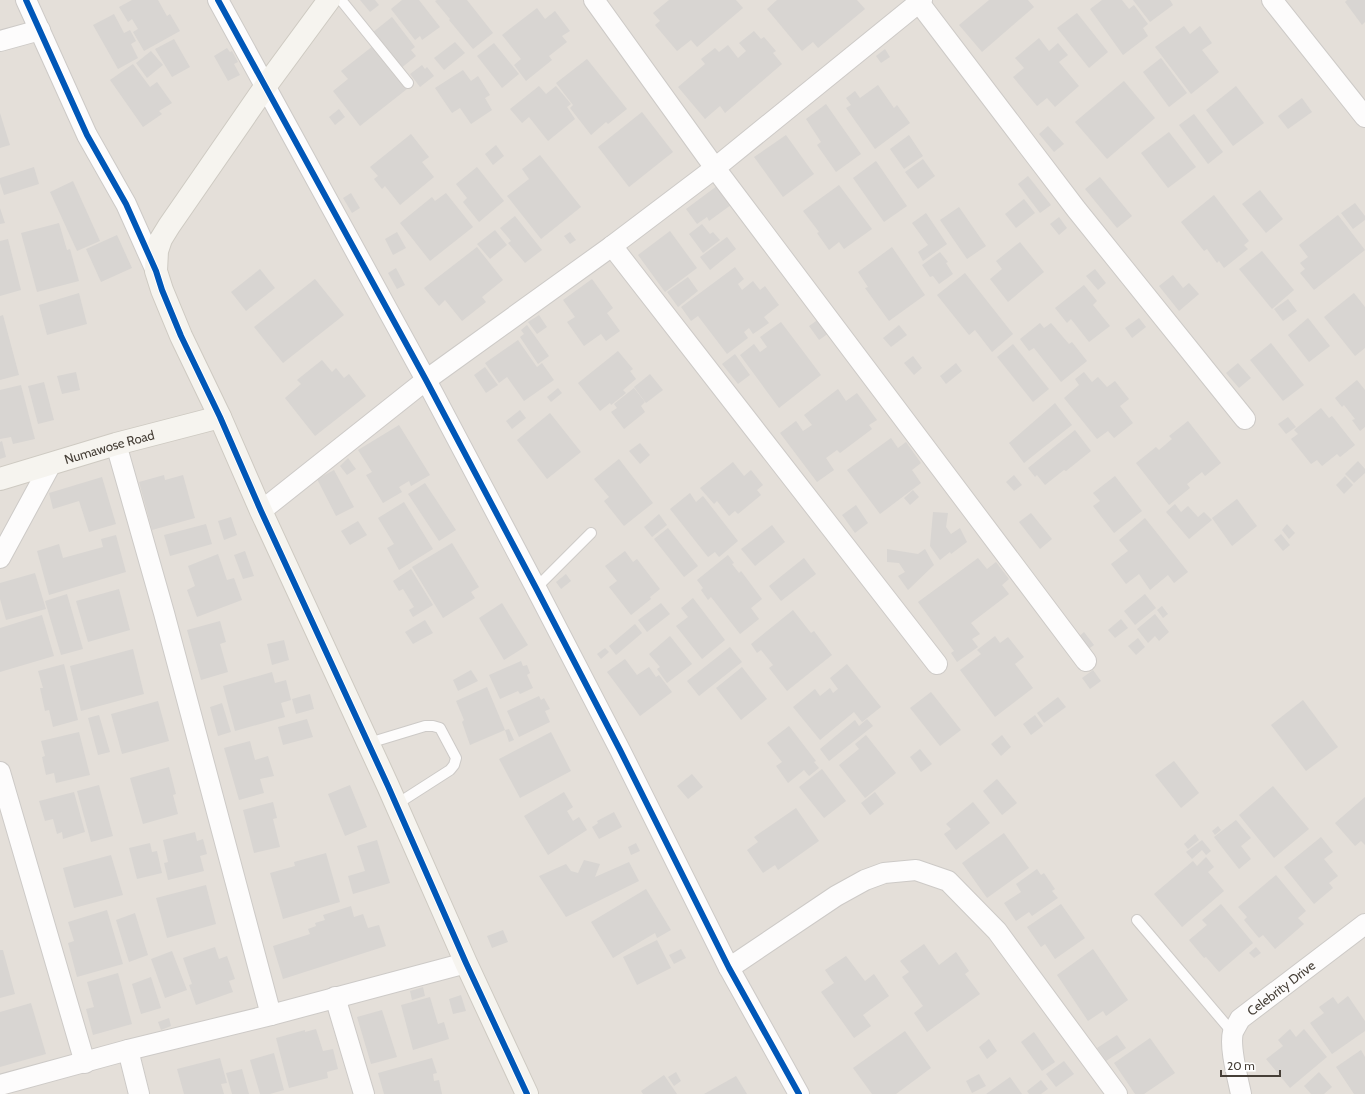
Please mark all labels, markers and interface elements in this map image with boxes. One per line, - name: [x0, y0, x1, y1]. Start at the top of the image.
- street label: Numawose Road: [62, 426, 156, 467]
- street label: Celebrity Drive: [1244, 957, 1318, 1019]
- scale bar: [1221, 1052, 1280, 1078]
- text: 20 m: [1227, 1058, 1255, 1073]

